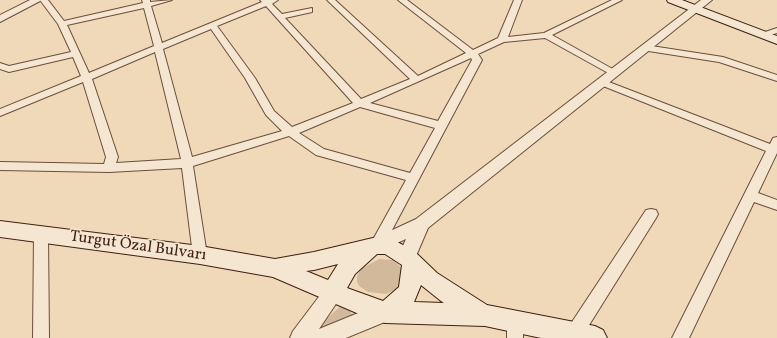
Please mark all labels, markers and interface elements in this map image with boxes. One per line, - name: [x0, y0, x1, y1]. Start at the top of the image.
- street label: Turgut Özal Bulvarı: [68, 228, 208, 266]

